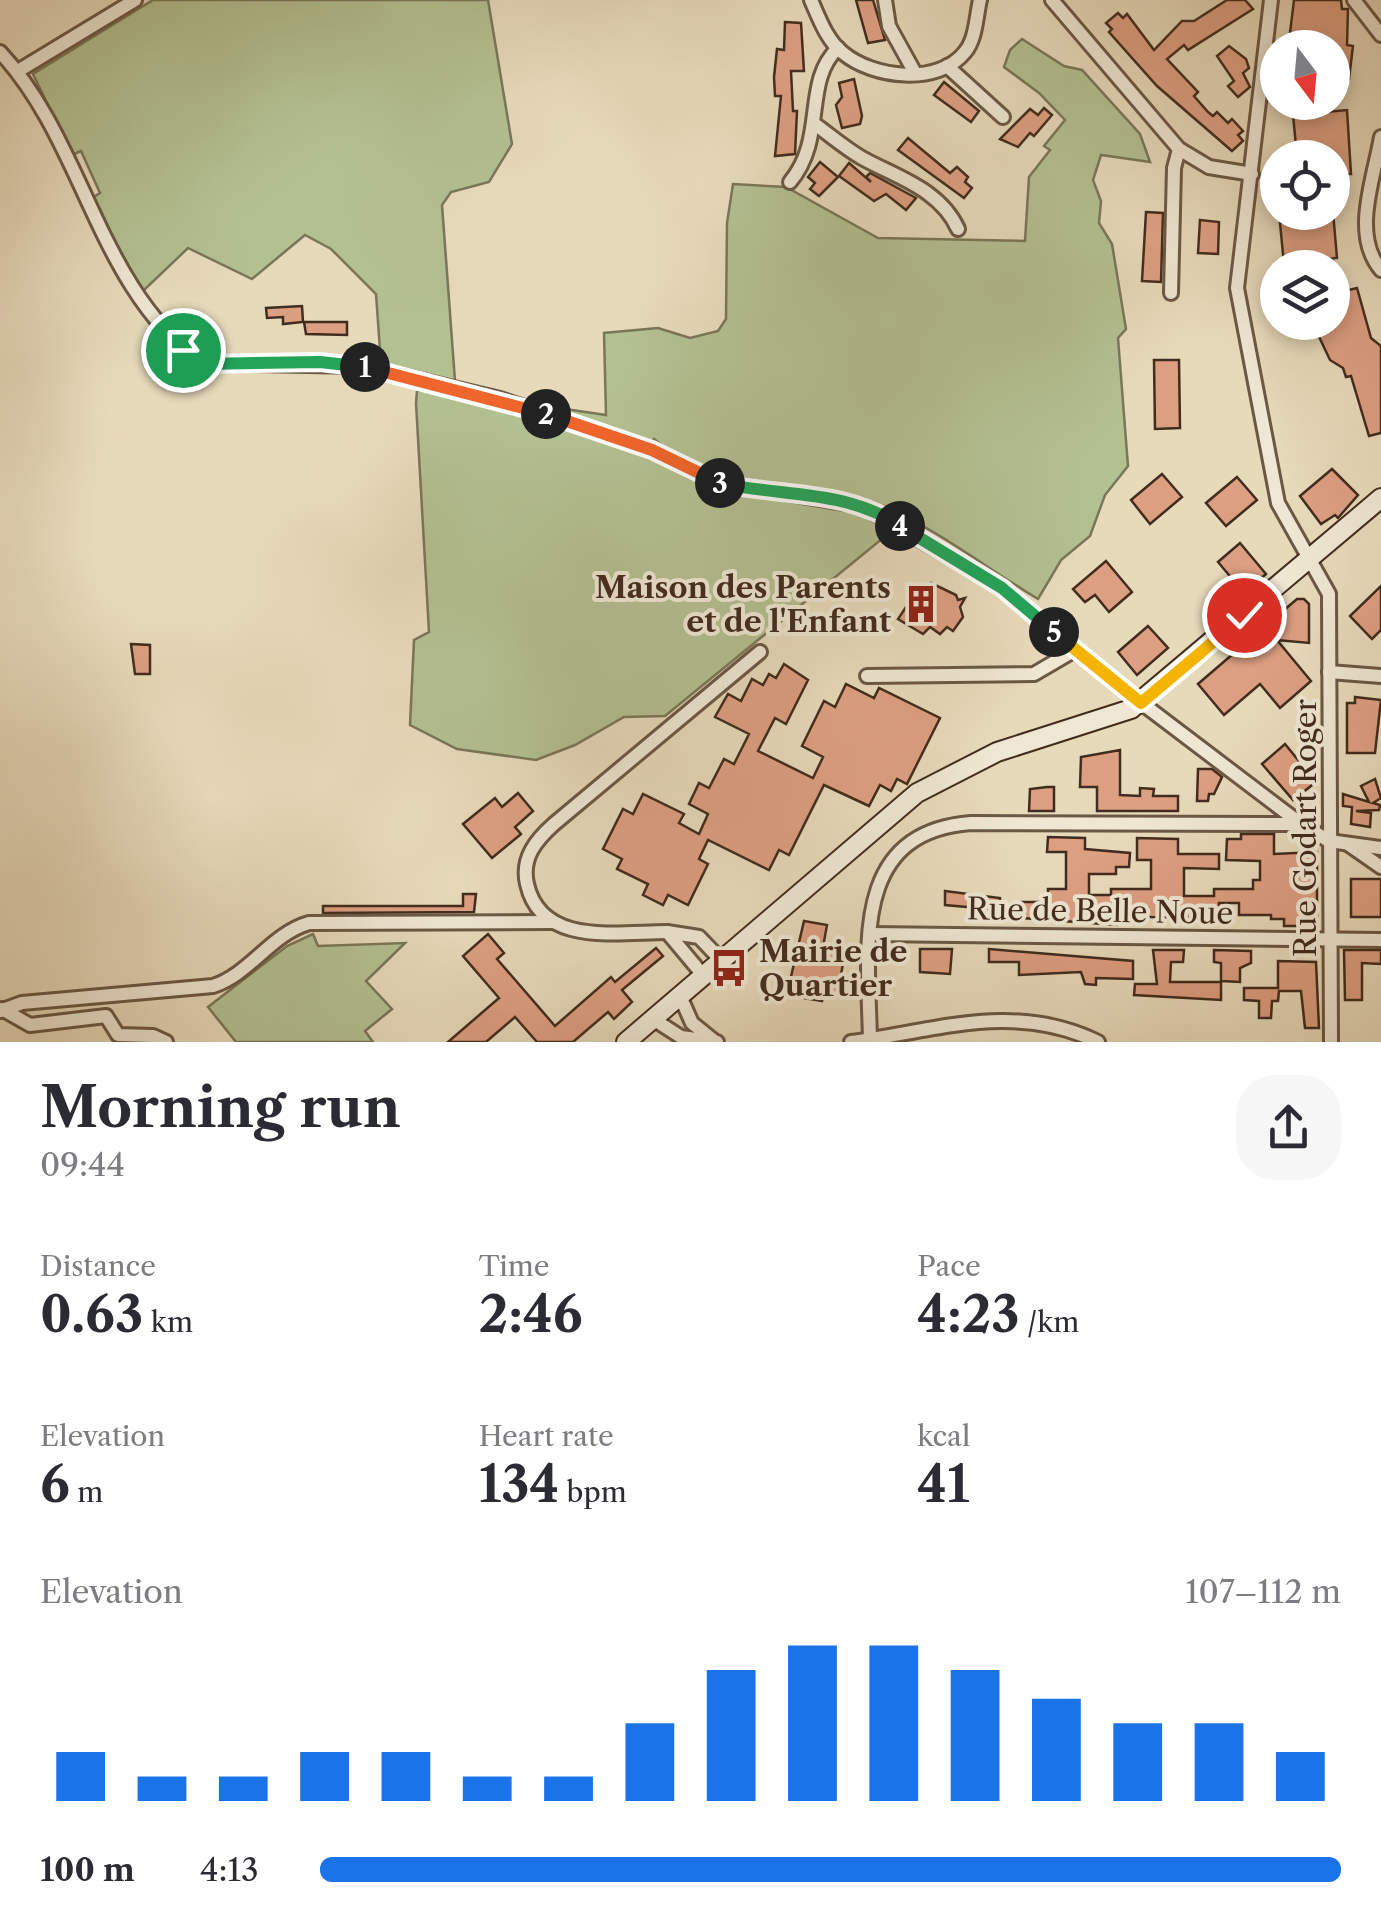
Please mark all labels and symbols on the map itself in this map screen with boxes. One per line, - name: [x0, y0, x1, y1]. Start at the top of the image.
- north arrow: [1260, 30, 1350, 120]
- pin: [141, 308, 226, 393]
- pin: 1: [340, 342, 390, 392]
- pin: 2: [521, 389, 571, 439]
- pin: 3: [695, 458, 745, 508]
- pin: 4: [875, 501, 925, 551]
- place label: Maison des Parents et de l'Enfant: [595, 569, 891, 640]
- pin: [1202, 573, 1287, 658]
- building icon: Maison des Parents et de l'Enfant: [900, 583, 942, 625]
- pin: 5: [1029, 607, 1079, 657]
- street label: Rue Godart Roger: [1287, 698, 1324, 957]
- street label: Rue de Belle Noue: [967, 890, 1233, 932]
- place label: Mairie de Quartier: [759, 933, 907, 1004]
- bus stop icon: Mairie de Quartier: [708, 947, 750, 989]

